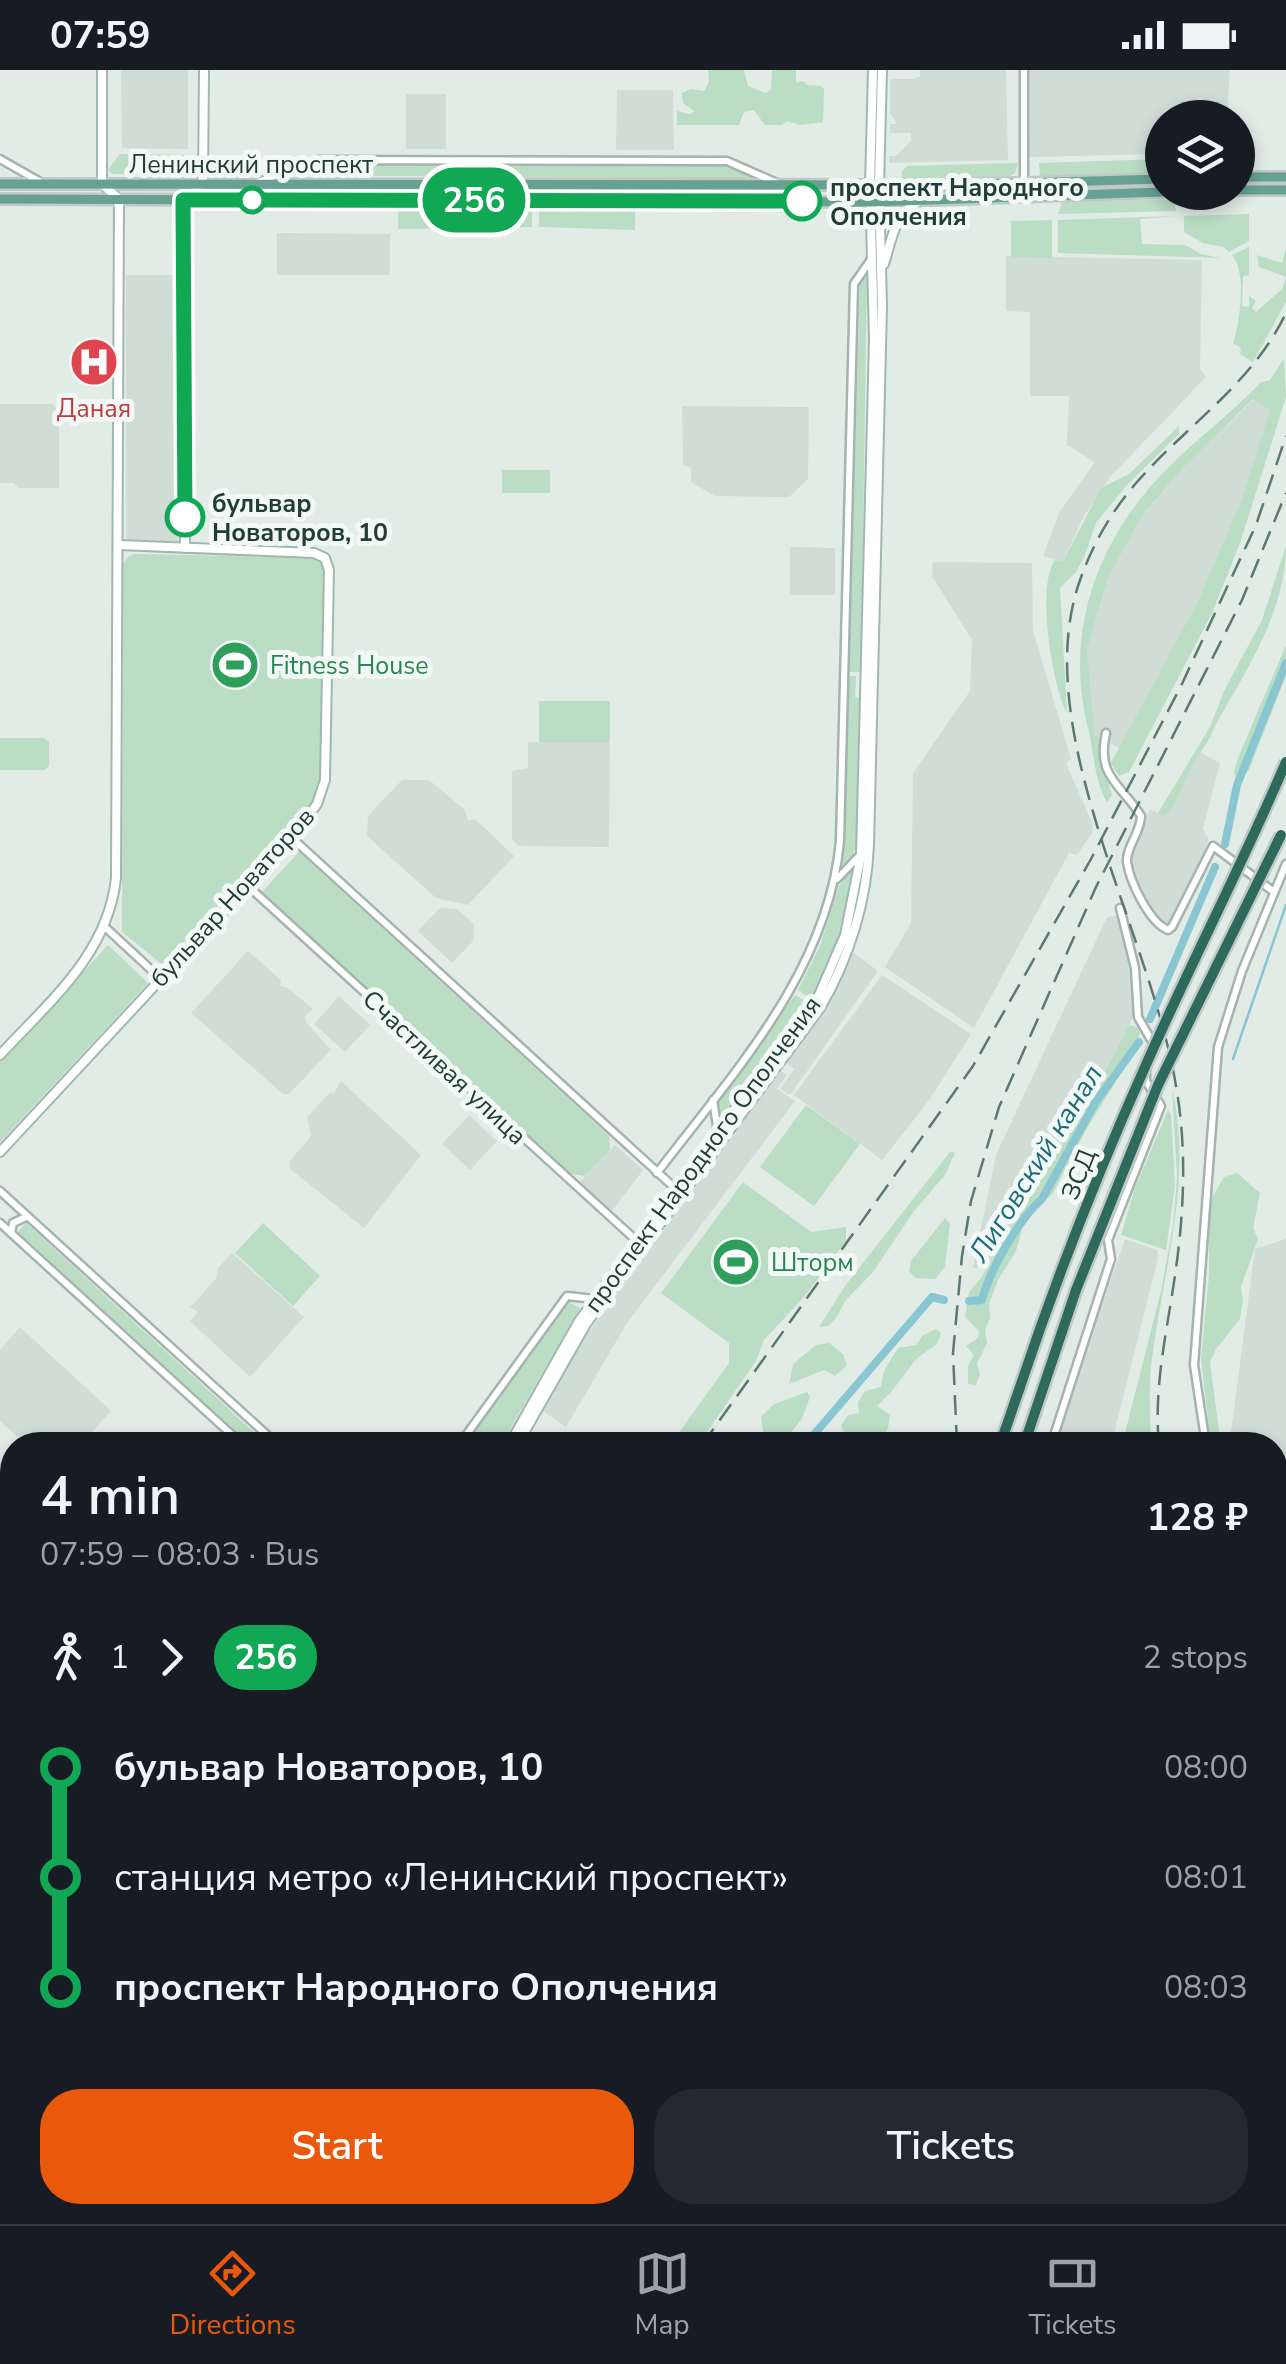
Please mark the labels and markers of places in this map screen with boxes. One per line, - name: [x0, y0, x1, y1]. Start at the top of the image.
- place label: проспект Народного Ополчения: [830, 171, 1084, 234]
- marker: проспект Народного Ополчения: [783, 182, 821, 220]
- unlabelled marker: [239, 187, 265, 213]
- hospital icon: Даная: [68, 336, 120, 388]
- place label: Даная: [57, 392, 131, 426]
- place label: бульвар Новаторов, 10: [212, 487, 388, 550]
- marker: бульвар Новаторов, 10: [166, 498, 204, 536]
- sports icon: Fitness House: [209, 639, 261, 691]
- place label: Fitness House: [270, 649, 429, 683]
- sports icon: Шторм: [710, 1236, 762, 1288]
- place label: Шторм: [771, 1246, 854, 1280]

